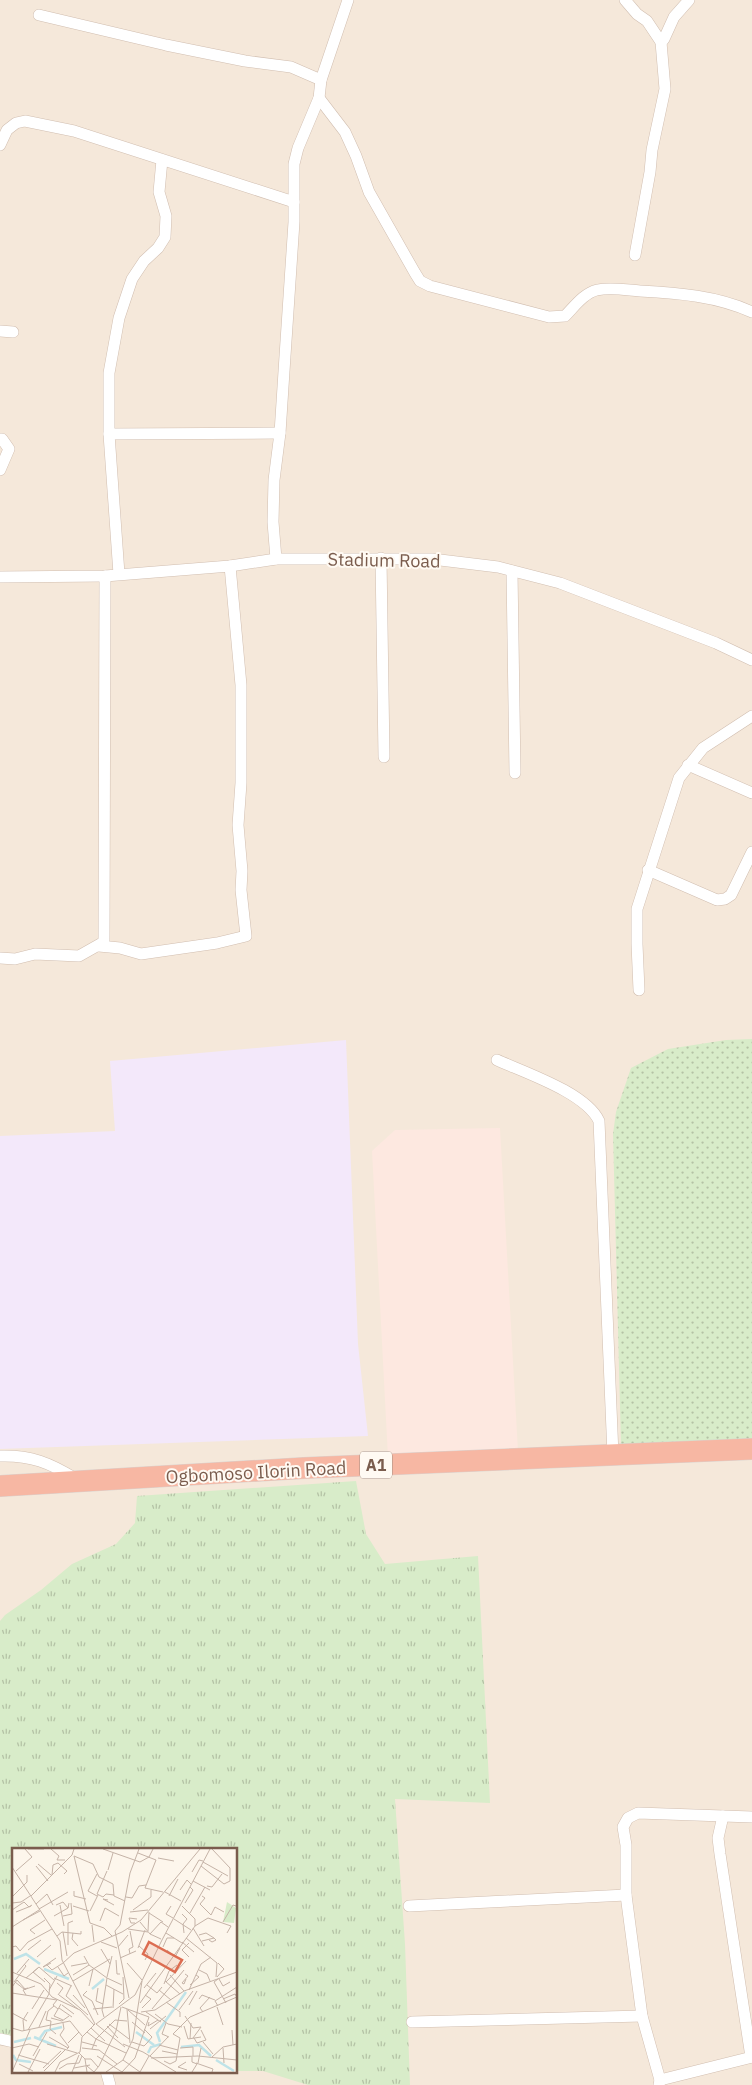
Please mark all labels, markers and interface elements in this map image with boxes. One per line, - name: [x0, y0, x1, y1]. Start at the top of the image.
- street label: Stadium Road: [327, 548, 441, 572]
- road number: A1: [360, 1452, 392, 1478]
- street label: Ogbomoso Ilorin Road: [165, 1456, 347, 1488]
- inset map: [12, 1848, 238, 2072]

